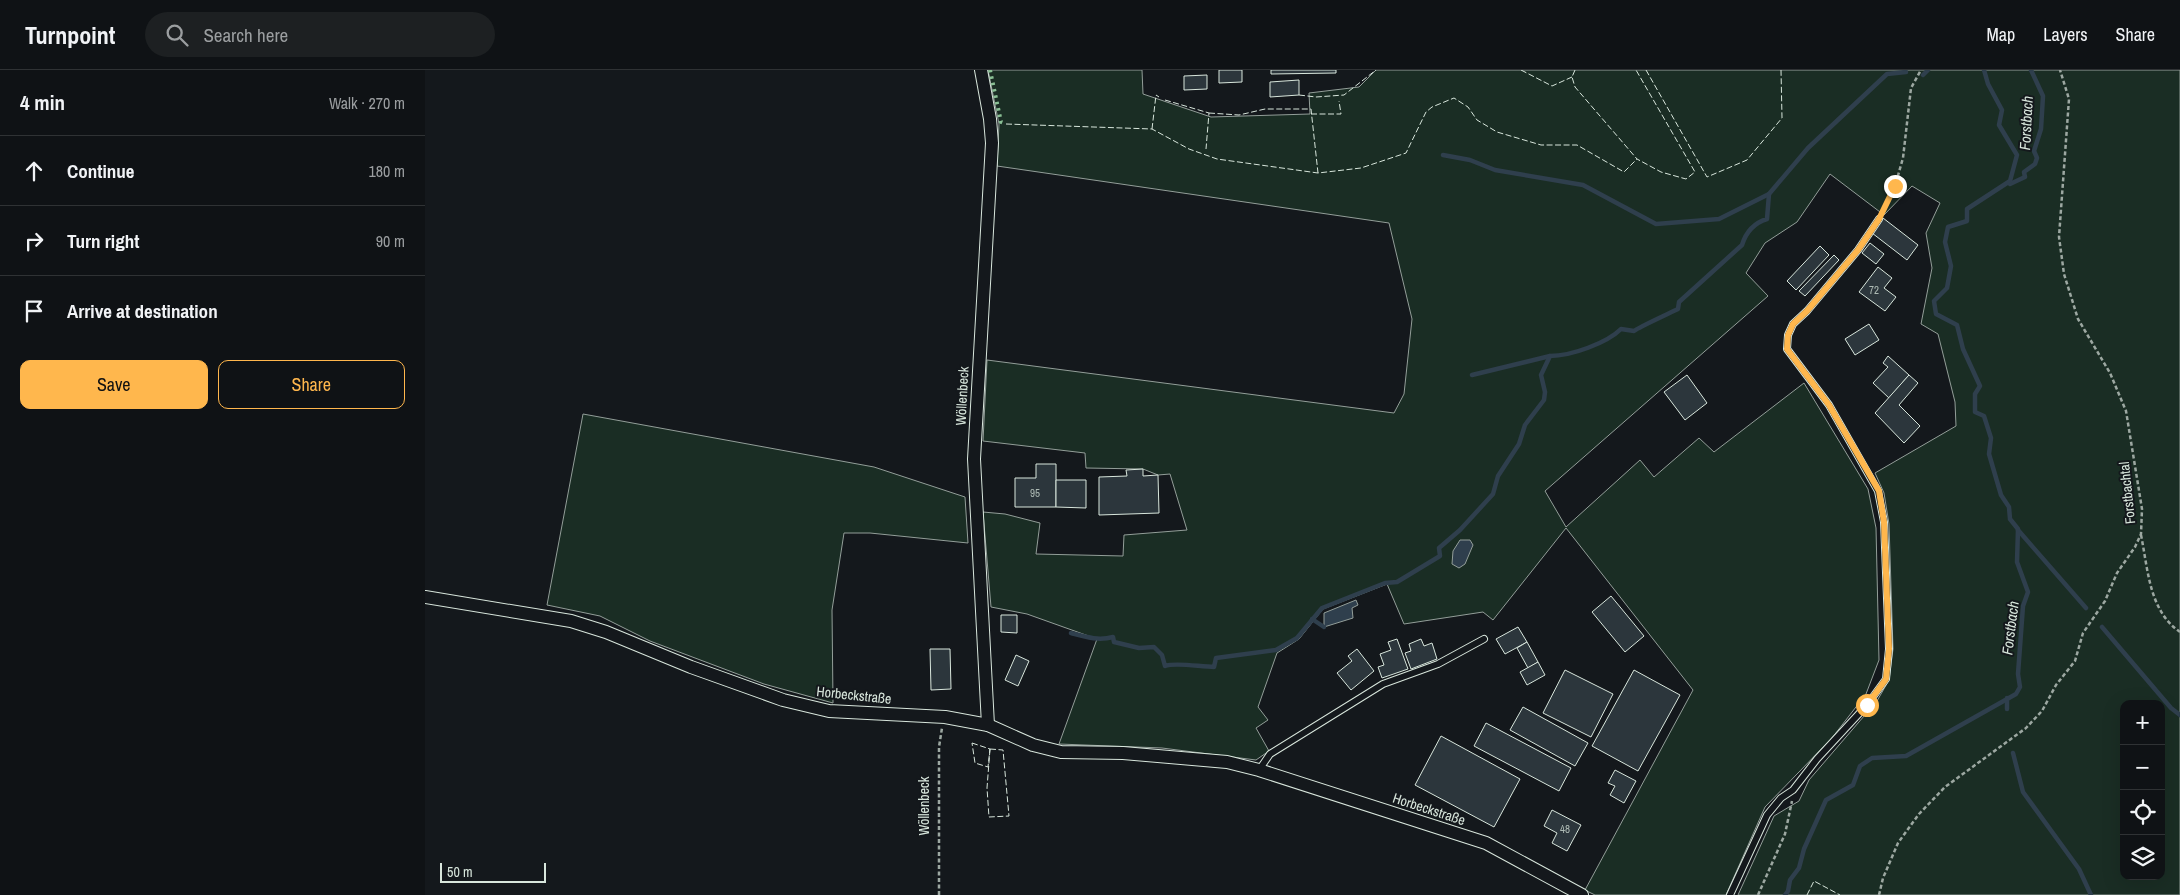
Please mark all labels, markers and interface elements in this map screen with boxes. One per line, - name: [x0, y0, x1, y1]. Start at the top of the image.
- search box: [145, 12, 495, 57]
- text: Turnpoint: [25, 19, 115, 51]
- icon: search: [163, 21, 191, 49]
- text: Search here: [203, 22, 288, 48]
- text: Map: [1987, 22, 2015, 47]
- text: Layers: [2043, 22, 2088, 47]
- text: Share: [2116, 22, 2155, 47]
- text: 4 min: [20, 88, 65, 117]
- text: Walk · 270 m: [329, 92, 405, 114]
- water label: Forstbach: [2014, 95, 2038, 151]
- icon: ahead: [20, 157, 48, 185]
- text: Continue: [67, 158, 135, 184]
- text: 180 m: [369, 160, 405, 182]
- route end: [1884, 175, 1907, 198]
- icon: right: [20, 227, 48, 255]
- text: Turn right: [67, 228, 139, 254]
- text: 90 m: [376, 230, 405, 252]
- house number: 72: [1869, 283, 1879, 297]
- icon: arrive: [20, 297, 48, 325]
- text: Arrive at destination: [67, 298, 218, 324]
- button: Save: [20, 360, 208, 409]
- button: Share: [218, 360, 405, 409]
- street label: Wöllenbeck: [951, 366, 973, 426]
- street label: Forstbachtal: [2115, 461, 2139, 525]
- house number: 95: [1030, 486, 1040, 500]
- water label: Forstbach: [1996, 600, 2024, 656]
- street label: Horbeckstraße: [816, 682, 892, 708]
- route start: [1856, 694, 1879, 717]
- map controls: [2120, 700, 2165, 880]
- button: +: [2120, 700, 2165, 745]
- button: −: [2120, 745, 2165, 790]
- street label: Wöllenbeck: [915, 776, 933, 836]
- street label: Horbeckstraße: [1390, 789, 1468, 829]
- button: locate: [2120, 790, 2165, 835]
- house number: 48: [1560, 822, 1570, 836]
- button: layers: [2120, 835, 2165, 880]
- scale bar: [440, 860, 546, 883]
- text: 50 m: [447, 863, 473, 881]

